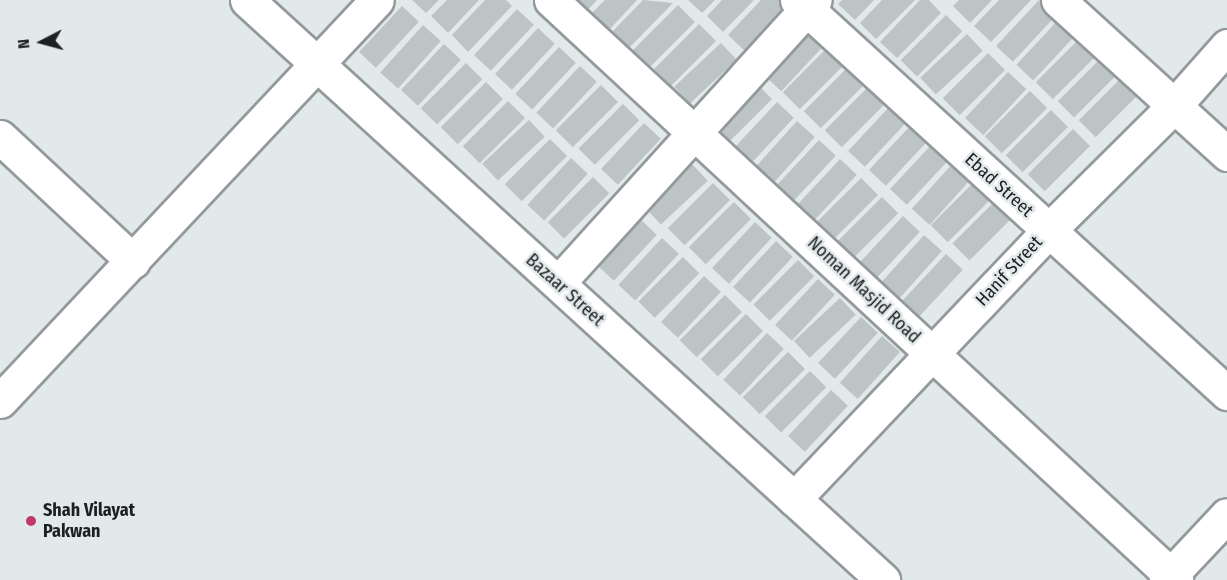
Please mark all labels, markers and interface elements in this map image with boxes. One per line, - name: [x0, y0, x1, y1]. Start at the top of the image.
- north arrow: [12, 12, 72, 72]
- text: N: [14, 38, 34, 50]
- street label: Ebad Street: [960, 149, 1038, 221]
- street label: Noman Masjid Road: [803, 232, 925, 348]
- street label: Hanif Street: [971, 232, 1047, 310]
- street label: Bazaar Street: [521, 249, 609, 331]
- place label: Shah Vilayat Pakwan: [43, 500, 135, 542]
- marker: Shah Vilayat Pakwan: [24, 514, 38, 528]

